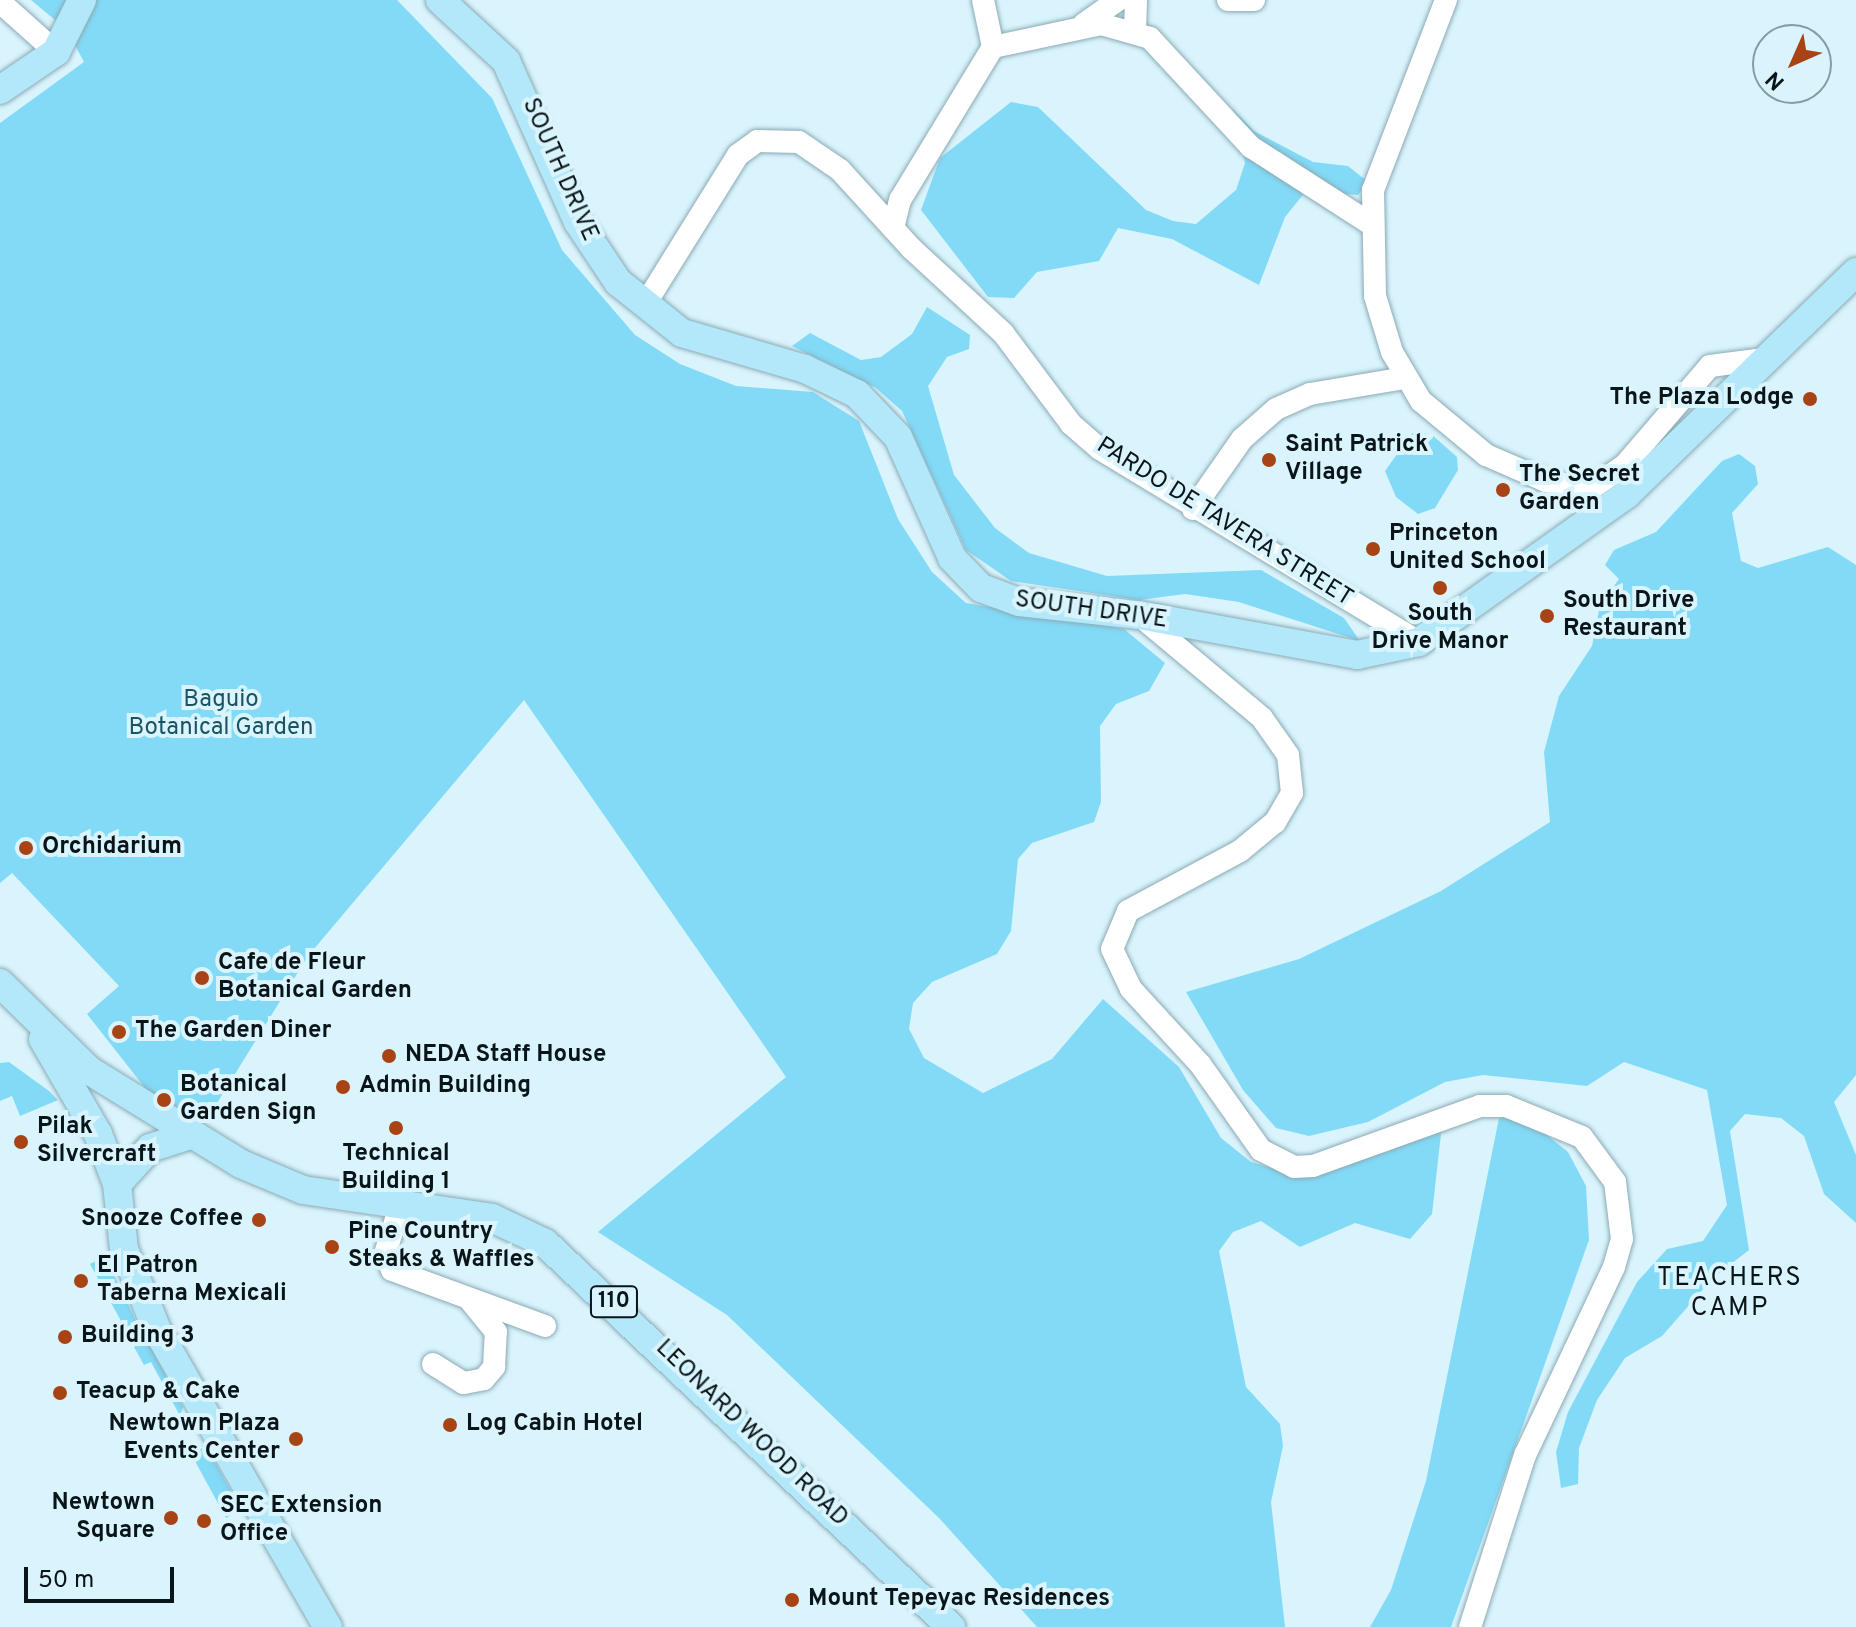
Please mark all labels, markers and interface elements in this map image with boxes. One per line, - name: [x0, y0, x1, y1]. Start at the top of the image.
- north arrow: [1752, 24, 1832, 104]
- text: N: [1761, 65, 1791, 95]
- street label: SOUTH DRIVE: [515, 94, 603, 246]
- place label: The Plaza Lodge: [1610, 385, 1794, 413]
- marker: The Plaza Lodge: [1801, 390, 1819, 408]
- street label: PARDO DE TAVERA STREET: [1090, 432, 1358, 614]
- place label: Saint Patrick Village: [1285, 432, 1428, 488]
- marker: Saint Patrick Village: [1260, 451, 1278, 469]
- place label: The Secret Garden: [1519, 462, 1640, 518]
- marker: The Secret Garden: [1494, 481, 1512, 499]
- place label: Princeton United School: [1389, 521, 1546, 577]
- marker: Princeton United School: [1364, 540, 1382, 558]
- marker: South Drive Manor: [1431, 579, 1449, 597]
- street label: SOUTH DRIVE: [1013, 586, 1169, 636]
- place label: South Drive Restaurant: [1563, 588, 1694, 644]
- place label: South Drive Manor: [1372, 601, 1508, 657]
- marker: South Drive Restaurant: [1538, 607, 1556, 625]
- park label: Baguio Botanical Garden: [128, 687, 314, 743]
- place label: Orchidarium: [42, 834, 182, 862]
- marker: Orchidarium: [17, 839, 35, 857]
- place label: Cafe de Fleur Botanical Garden: [218, 950, 412, 1006]
- marker: Cafe de Fleur Botanical Garden: [193, 969, 211, 987]
- place label: The Garden Diner: [135, 1018, 331, 1046]
- marker: The Garden Diner: [110, 1023, 128, 1041]
- place label: NEDA Staff House: [405, 1042, 607, 1070]
- marker: NEDA Staff House: [380, 1047, 398, 1065]
- place label: Botanical Garden Sign: [180, 1072, 316, 1128]
- place label: Admin Building: [359, 1073, 531, 1101]
- marker: Admin Building: [334, 1078, 352, 1096]
- marker: Botanical Garden Sign: [155, 1091, 173, 1109]
- place label: Pilak Silvercraft: [37, 1114, 156, 1170]
- marker: Technical Building 1: [387, 1119, 405, 1137]
- marker: Pilak Silvercraft: [12, 1133, 30, 1151]
- place label: Technical Building 1: [342, 1141, 450, 1197]
- place label: Snooze Coffee: [81, 1206, 243, 1234]
- marker: Snooze Coffee: [250, 1211, 268, 1229]
- place label: Pine Country Steaks & Waffles: [348, 1219, 534, 1275]
- marker: Pine Country Steaks & Waffles: [323, 1238, 341, 1256]
- place label: El Patron Taberna Mexicali: [97, 1253, 287, 1309]
- district label: TEACHERS CAMP: [1657, 1263, 1803, 1324]
- marker: El Patron Taberna Mexicali: [72, 1272, 90, 1290]
- road number: 110: [588, 1284, 640, 1320]
- place label: Building 3: [81, 1323, 195, 1351]
- marker: Building 3: [56, 1328, 74, 1346]
- street label: LEONARD WOOD ROAD: [649, 1334, 853, 1534]
- place label: Teacup & Cake: [76, 1379, 240, 1407]
- marker: Teacup & Cake: [51, 1384, 69, 1402]
- place label: Newtown Plaza Events Center: [108, 1411, 280, 1467]
- place label: Log Cabin Hotel: [466, 1411, 643, 1439]
- marker: Log Cabin Hotel: [441, 1416, 459, 1434]
- marker: Newtown Plaza Events Center: [287, 1430, 305, 1448]
- place label: Newtown Square: [52, 1490, 155, 1546]
- place label: SEC Extension Office: [220, 1493, 382, 1549]
- marker: Newtown Square: [162, 1509, 180, 1527]
- marker: SEC Extension Office: [195, 1512, 213, 1530]
- scale bar: [28, 1551, 178, 1601]
- text: 50 m: [38, 1566, 94, 1596]
- place label: Mount Tepeyac Residences: [808, 1586, 1110, 1614]
- marker: Mount Tepeyac Residences: [783, 1591, 801, 1609]

